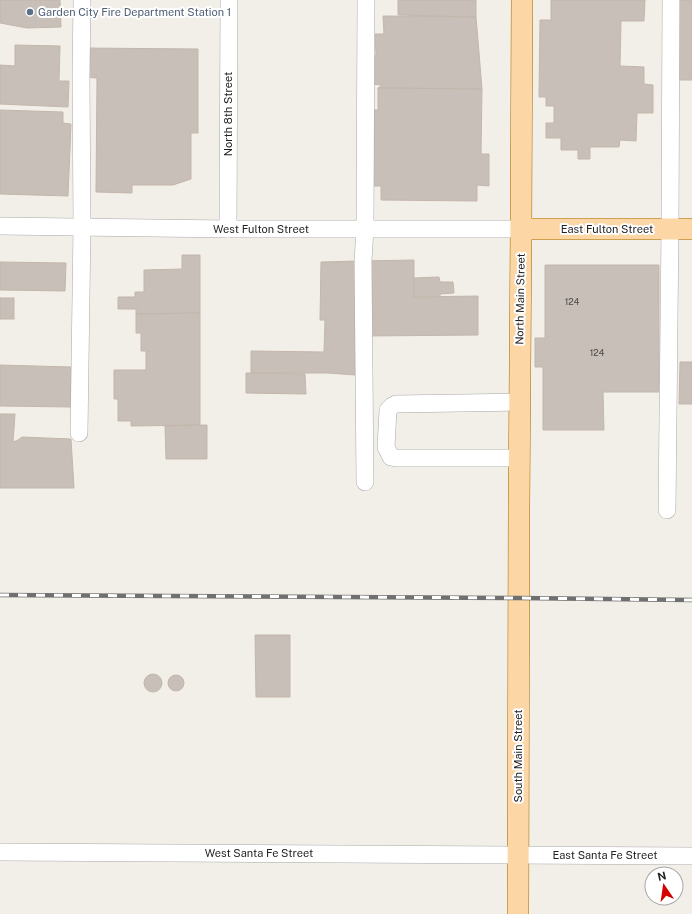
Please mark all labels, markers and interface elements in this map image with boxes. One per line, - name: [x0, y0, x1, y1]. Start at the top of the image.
- place label: Garden City Fire Department Station 1: [38, 6, 231, 18]
- marker: Garden City Fire Department Station 1: [25, 7, 35, 17]
- street label: North 8th Street: [222, 72, 234, 156]
- street label: West Fulton Street: [213, 223, 309, 235]
- street label: East Fulton Street: [561, 223, 653, 235]
- street label: North Main Street: [513, 253, 527, 345]
- house number: 124: [565, 296, 580, 307]
- house number: 124: [590, 347, 605, 358]
- street label: South Main Street: [512, 710, 524, 802]
- street label: West Santa Fe Street: [205, 847, 313, 859]
- street label: East Santa Fe Street: [552, 849, 658, 861]
- north arrow: [644, 866, 684, 906]
- text: N: [656, 869, 667, 883]

